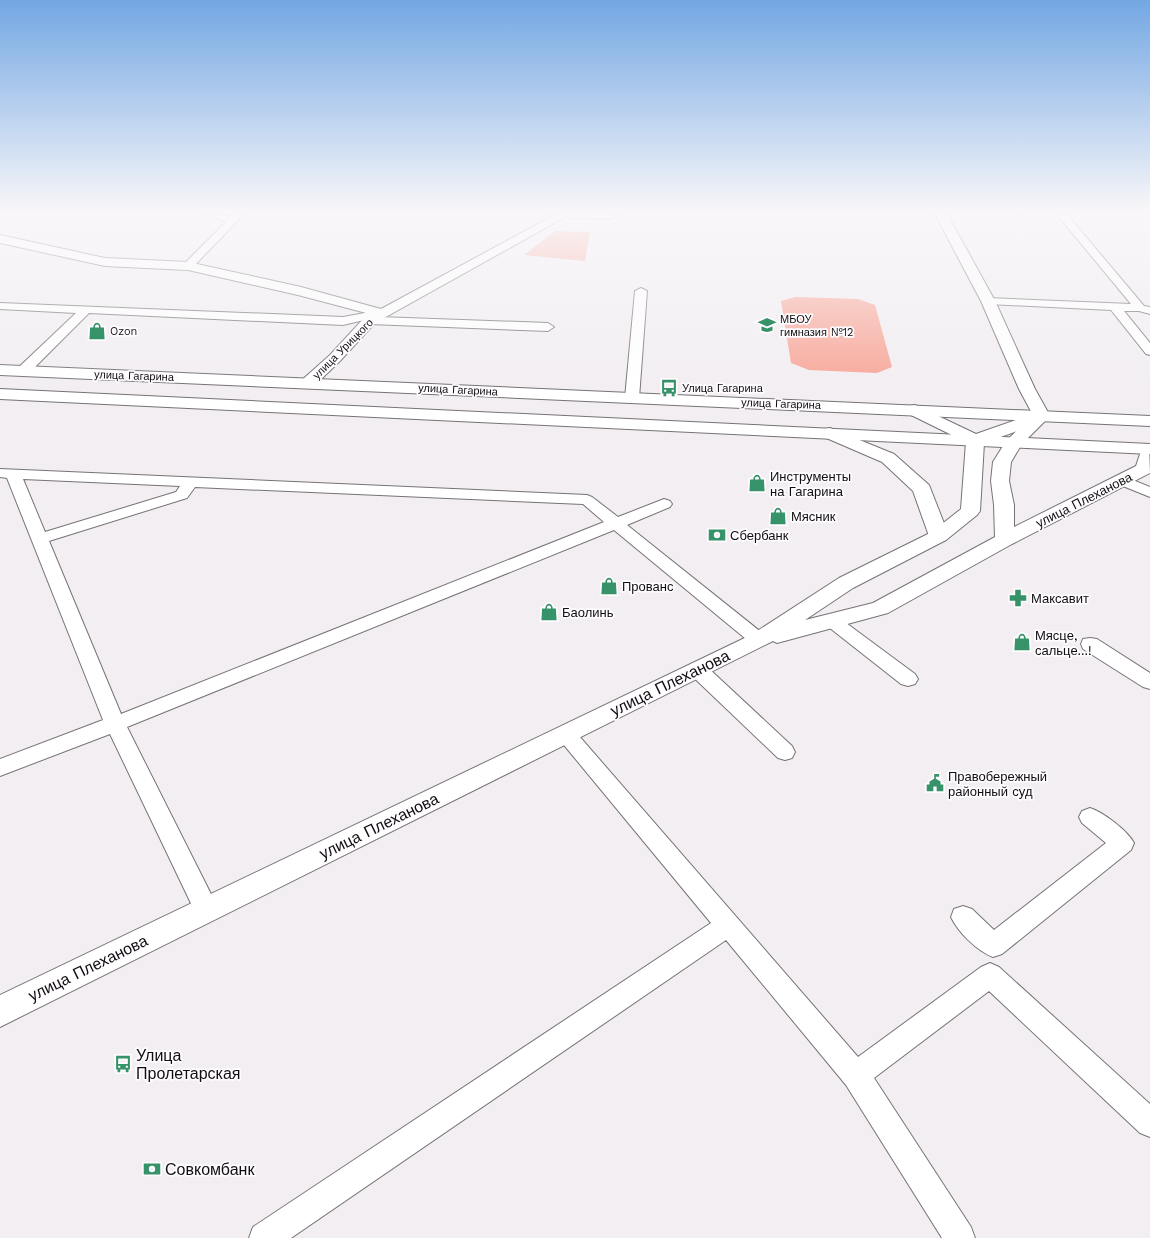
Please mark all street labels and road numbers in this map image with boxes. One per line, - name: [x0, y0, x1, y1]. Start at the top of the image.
- street label: улица Урицкого: [310, 316, 376, 382]
- street label: улица Гагарина: [94, 368, 175, 384]
- street label: улица Гагарина: [418, 381, 499, 399]
- street label: улица Гагарина: [741, 396, 822, 412]
- street label: улица Плеханова: [1033, 469, 1135, 531]
- street label: улица Плеханова: [607, 646, 733, 720]
- street label: улица Плеханова: [316, 789, 442, 863]
- street label: улица Плеханова: [25, 931, 151, 1005]

